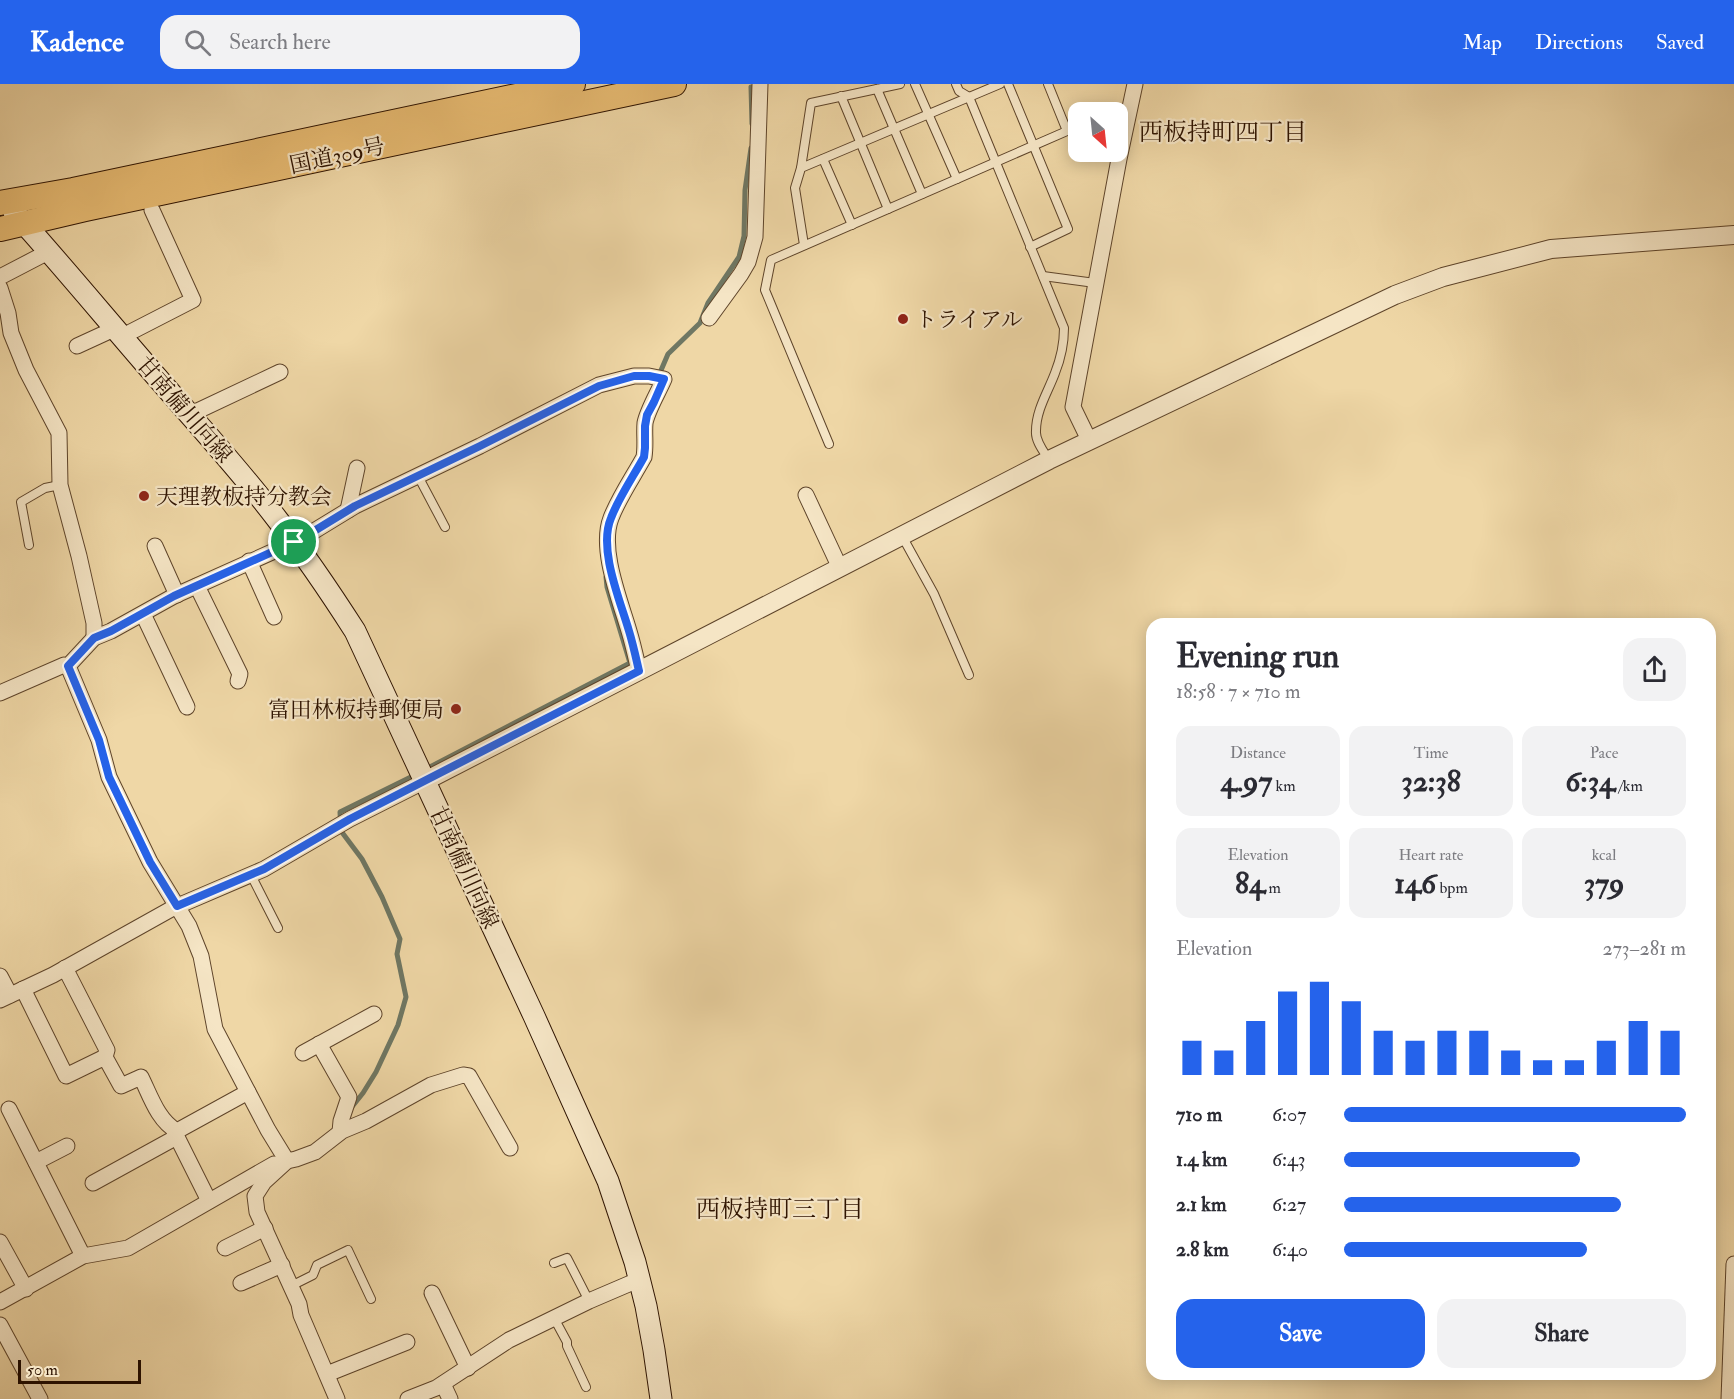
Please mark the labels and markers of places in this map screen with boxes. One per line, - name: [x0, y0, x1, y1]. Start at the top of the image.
- place label: トライアル: [915, 306, 1023, 334]
- marker: トライアル: [896, 312, 910, 326]
- place label: 天理教板持分教会: [156, 483, 332, 511]
- marker: 天理教板持分教会: [137, 489, 151, 503]
- pin: [268, 516, 319, 567]
- place label: 富田林板持郵便局: [268, 696, 444, 724]
- marker: 富田林板持郵便局: [449, 702, 463, 716]

